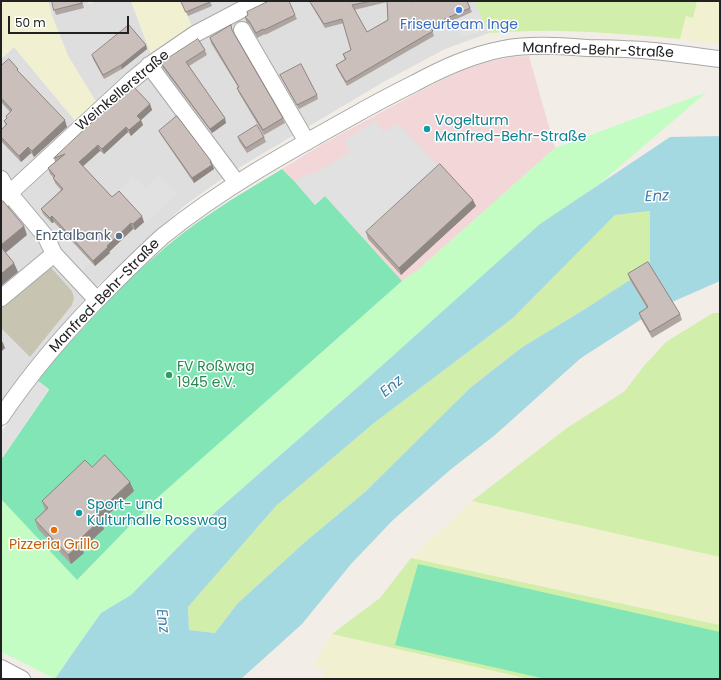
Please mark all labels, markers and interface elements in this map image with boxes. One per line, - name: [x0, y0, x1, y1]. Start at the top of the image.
- marker: Friseurteam Inge: [454, 5, 464, 15]
- scale bar: [10, 8, 131, 34]
- text: 50 m: [15, 14, 46, 31]
- place label: Friseurteam Inge: [400, 17, 518, 33]
- street label: Manfred-Behr-Straße: [522, 40, 674, 62]
- street label: Weinkellerstraße: [73, 47, 173, 135]
- place label: Vogelturm Manfred-Behr-Straße: [435, 113, 587, 146]
- marker: Vogelturm Manfred-Behr-Straße: [422, 124, 432, 134]
- water label: Enz: [645, 188, 669, 206]
- place label: Enztalbank: [35, 228, 111, 244]
- marker: Enztalbank: [114, 231, 124, 241]
- street label: Manfred-Behr-Straße: [46, 236, 164, 356]
- place label: FV Roßwag 1945 e.V.: [177, 359, 255, 392]
- marker: FV Roßwag 1945 e.V.: [164, 370, 174, 380]
- water label: Enz: [377, 372, 407, 402]
- place label: Sport- und Kulturhalle Rosswag: [87, 497, 227, 530]
- marker: Sport- und Kulturhalle Rosswag: [74, 508, 84, 518]
- marker: Pizzeria Grillo: [49, 525, 59, 535]
- place label: Pizzeria Grillo: [9, 537, 99, 553]
- water label: Enz: [152, 608, 172, 634]

